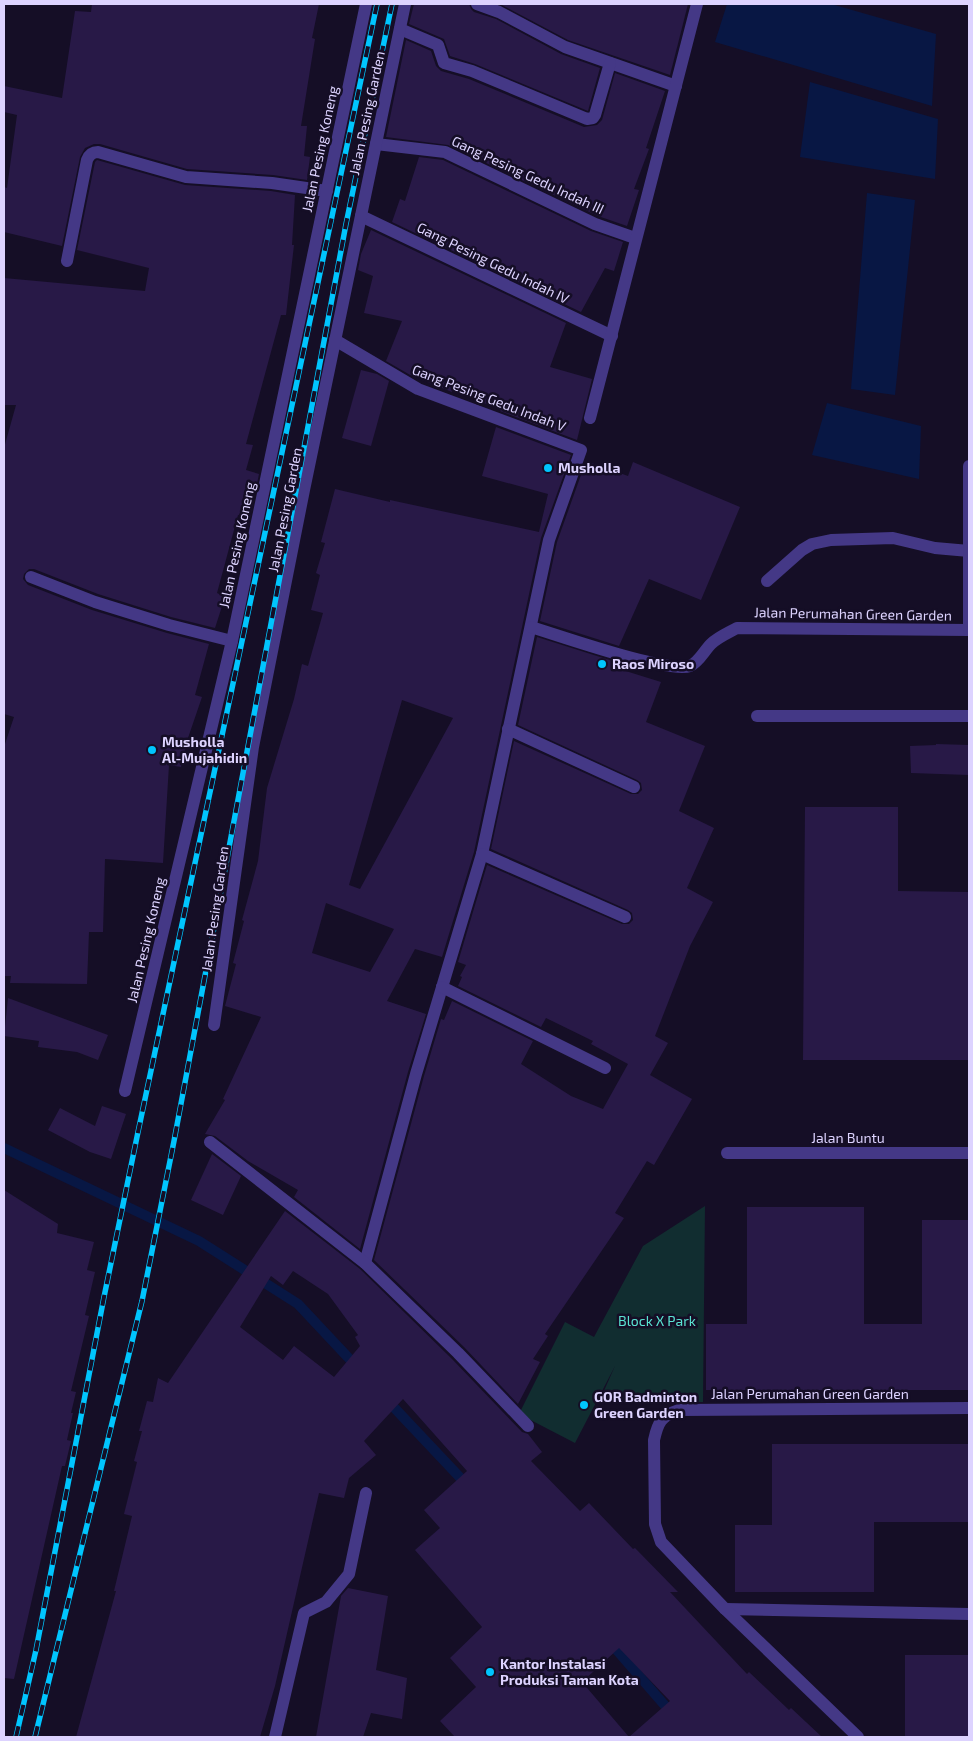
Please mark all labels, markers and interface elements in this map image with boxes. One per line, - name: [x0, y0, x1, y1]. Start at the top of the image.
- street label: Jalan Pesing Garden: [345, 49, 388, 177]
- street label: Jalan Pesing Koneng: [298, 84, 341, 214]
- street label: Gang Pesing Gedu Indah III: [449, 132, 607, 217]
- street label: Gang Pesing Gedu Indah IV: [414, 218, 573, 307]
- street label: Gang Pesing Gedu Indah V: [410, 360, 569, 435]
- street label: Jalan Pesing Garden: [264, 446, 305, 574]
- place label: Musholla: [558, 459, 620, 476]
- marker: Musholla: [542, 462, 554, 474]
- street label: Jalan Pesing Koneng: [215, 480, 258, 610]
- street label: Jalan Perumahan Green Garden: [754, 603, 952, 624]
- place label: Raos Miroso: [612, 655, 694, 672]
- marker: Raos Miroso: [596, 658, 608, 670]
- place label: Musholla Al-Mujahidin: [162, 733, 247, 766]
- marker: Musholla Al-Mujahidin: [146, 744, 158, 756]
- street label: Jalan Pesing Garden: [197, 845, 232, 973]
- street label: Jalan Pesing Koneng: [123, 875, 168, 1004]
- street label: Jalan Buntu: [811, 1129, 885, 1146]
- park label: Block X Park: [618, 1312, 696, 1329]
- street label: Jalan Perumahan Green Garden: [711, 1385, 909, 1402]
- place label: GOR Badminton Green Garden: [594, 1388, 697, 1421]
- marker: GOR Badminton Green Garden: [578, 1399, 590, 1411]
- place label: Kantor Instalasi Produksi Taman Kota: [500, 1655, 639, 1688]
- marker: Kantor Instalasi Produksi Taman Kota: [484, 1666, 496, 1678]

